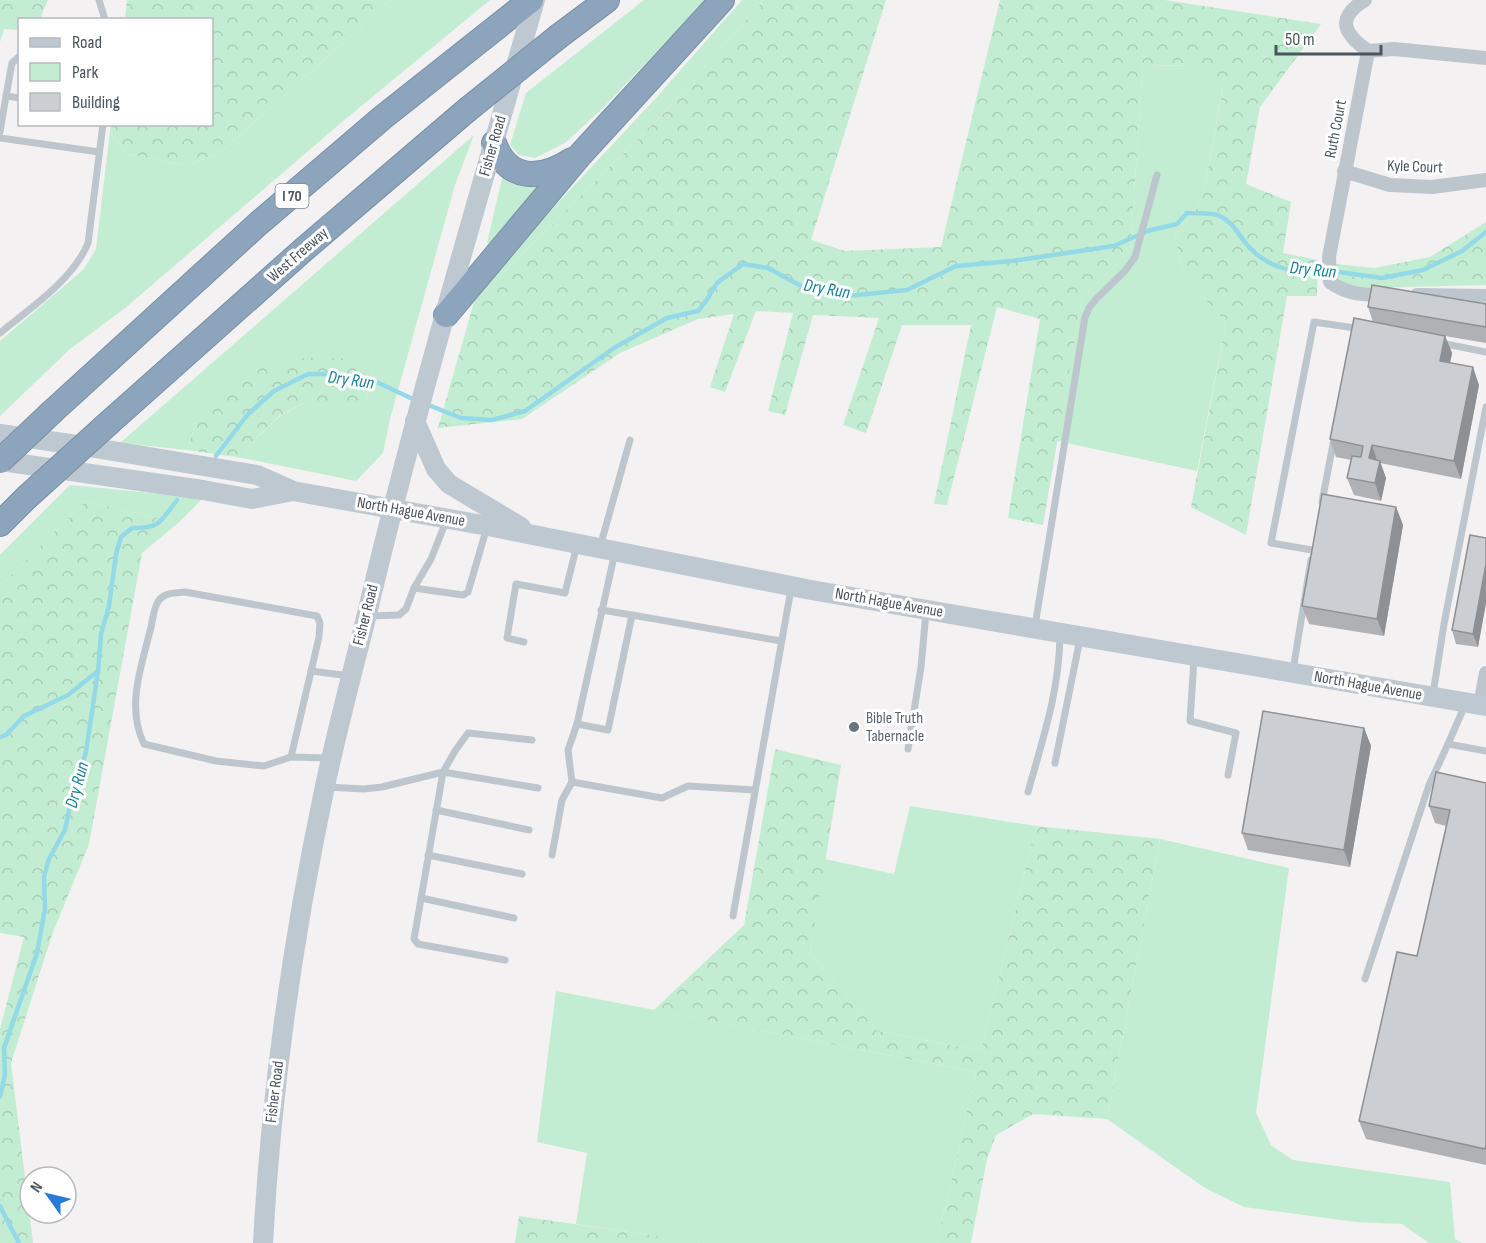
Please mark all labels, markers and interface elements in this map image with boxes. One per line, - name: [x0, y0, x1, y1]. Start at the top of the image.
- legend: [18, 18, 213, 126]
- scale bar: [1276, 18, 1381, 56]
- text: 50 m: [1285, 29, 1315, 50]
- text: Road: [72, 32, 102, 53]
- text: Park: [72, 62, 98, 83]
- text: Building: [72, 92, 120, 113]
- street label: Ruth Court: [1321, 98, 1351, 160]
- street label: Fisher Road: [475, 114, 511, 178]
- street label: Kyle Court: [1387, 157, 1443, 177]
- road number: I 70: [276, 184, 308, 208]
- street label: West Freeway: [264, 224, 332, 286]
- water label: Dry Run: [1289, 257, 1338, 283]
- water label: Dry Run: [802, 275, 852, 303]
- water label: Dry Run: [326, 366, 376, 394]
- street label: North Hague Avenue: [356, 493, 466, 531]
- street label: Fisher Road: [349, 583, 383, 647]
- street label: North Hague Avenue: [834, 584, 944, 622]
- street label: North Hague Avenue: [1313, 667, 1423, 705]
- place label: Bible Truth Tabernacle: [866, 709, 924, 746]
- marker: Bible Truth Tabernacle: [847, 720, 861, 734]
- water label: Dry Run: [61, 759, 93, 810]
- street label: Fisher Road: [262, 1060, 288, 1124]
- north arrow: [18, 1165, 78, 1225]
- text: N: [27, 1179, 47, 1196]

